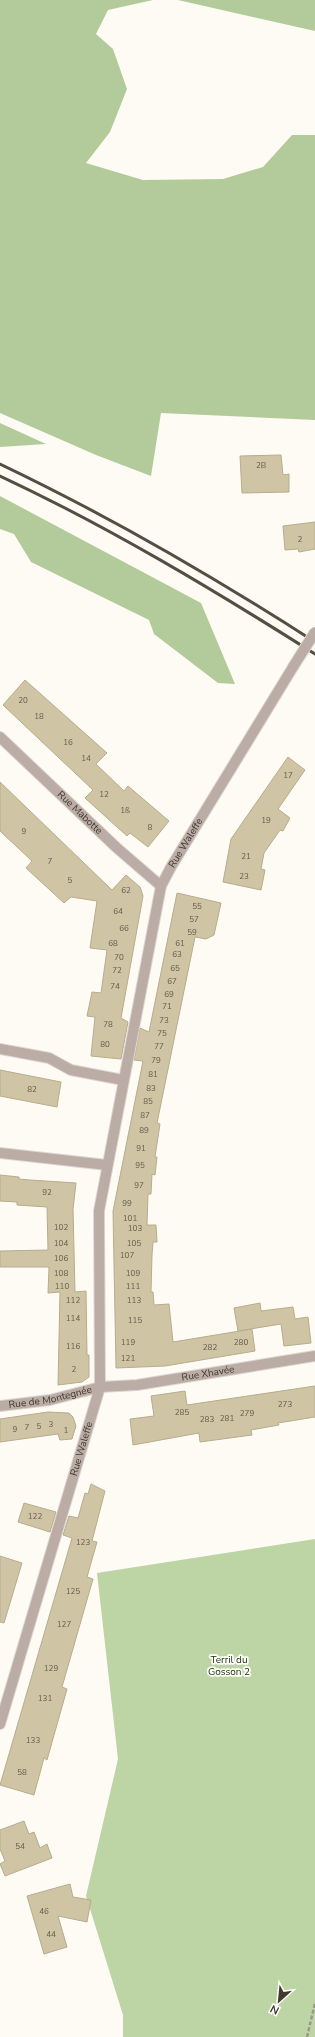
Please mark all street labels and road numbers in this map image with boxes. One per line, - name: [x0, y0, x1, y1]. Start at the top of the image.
- street label: Rue Mabotte: [54, 788, 106, 838]
- street label: Rue Waleffe: [165, 815, 206, 870]
- street label: Rue Xhavée: [181, 1362, 235, 1385]
- street label: Rue de Montegnée: [8, 1382, 93, 1412]
- street label: Rue Waleffe: [67, 1420, 96, 1478]

